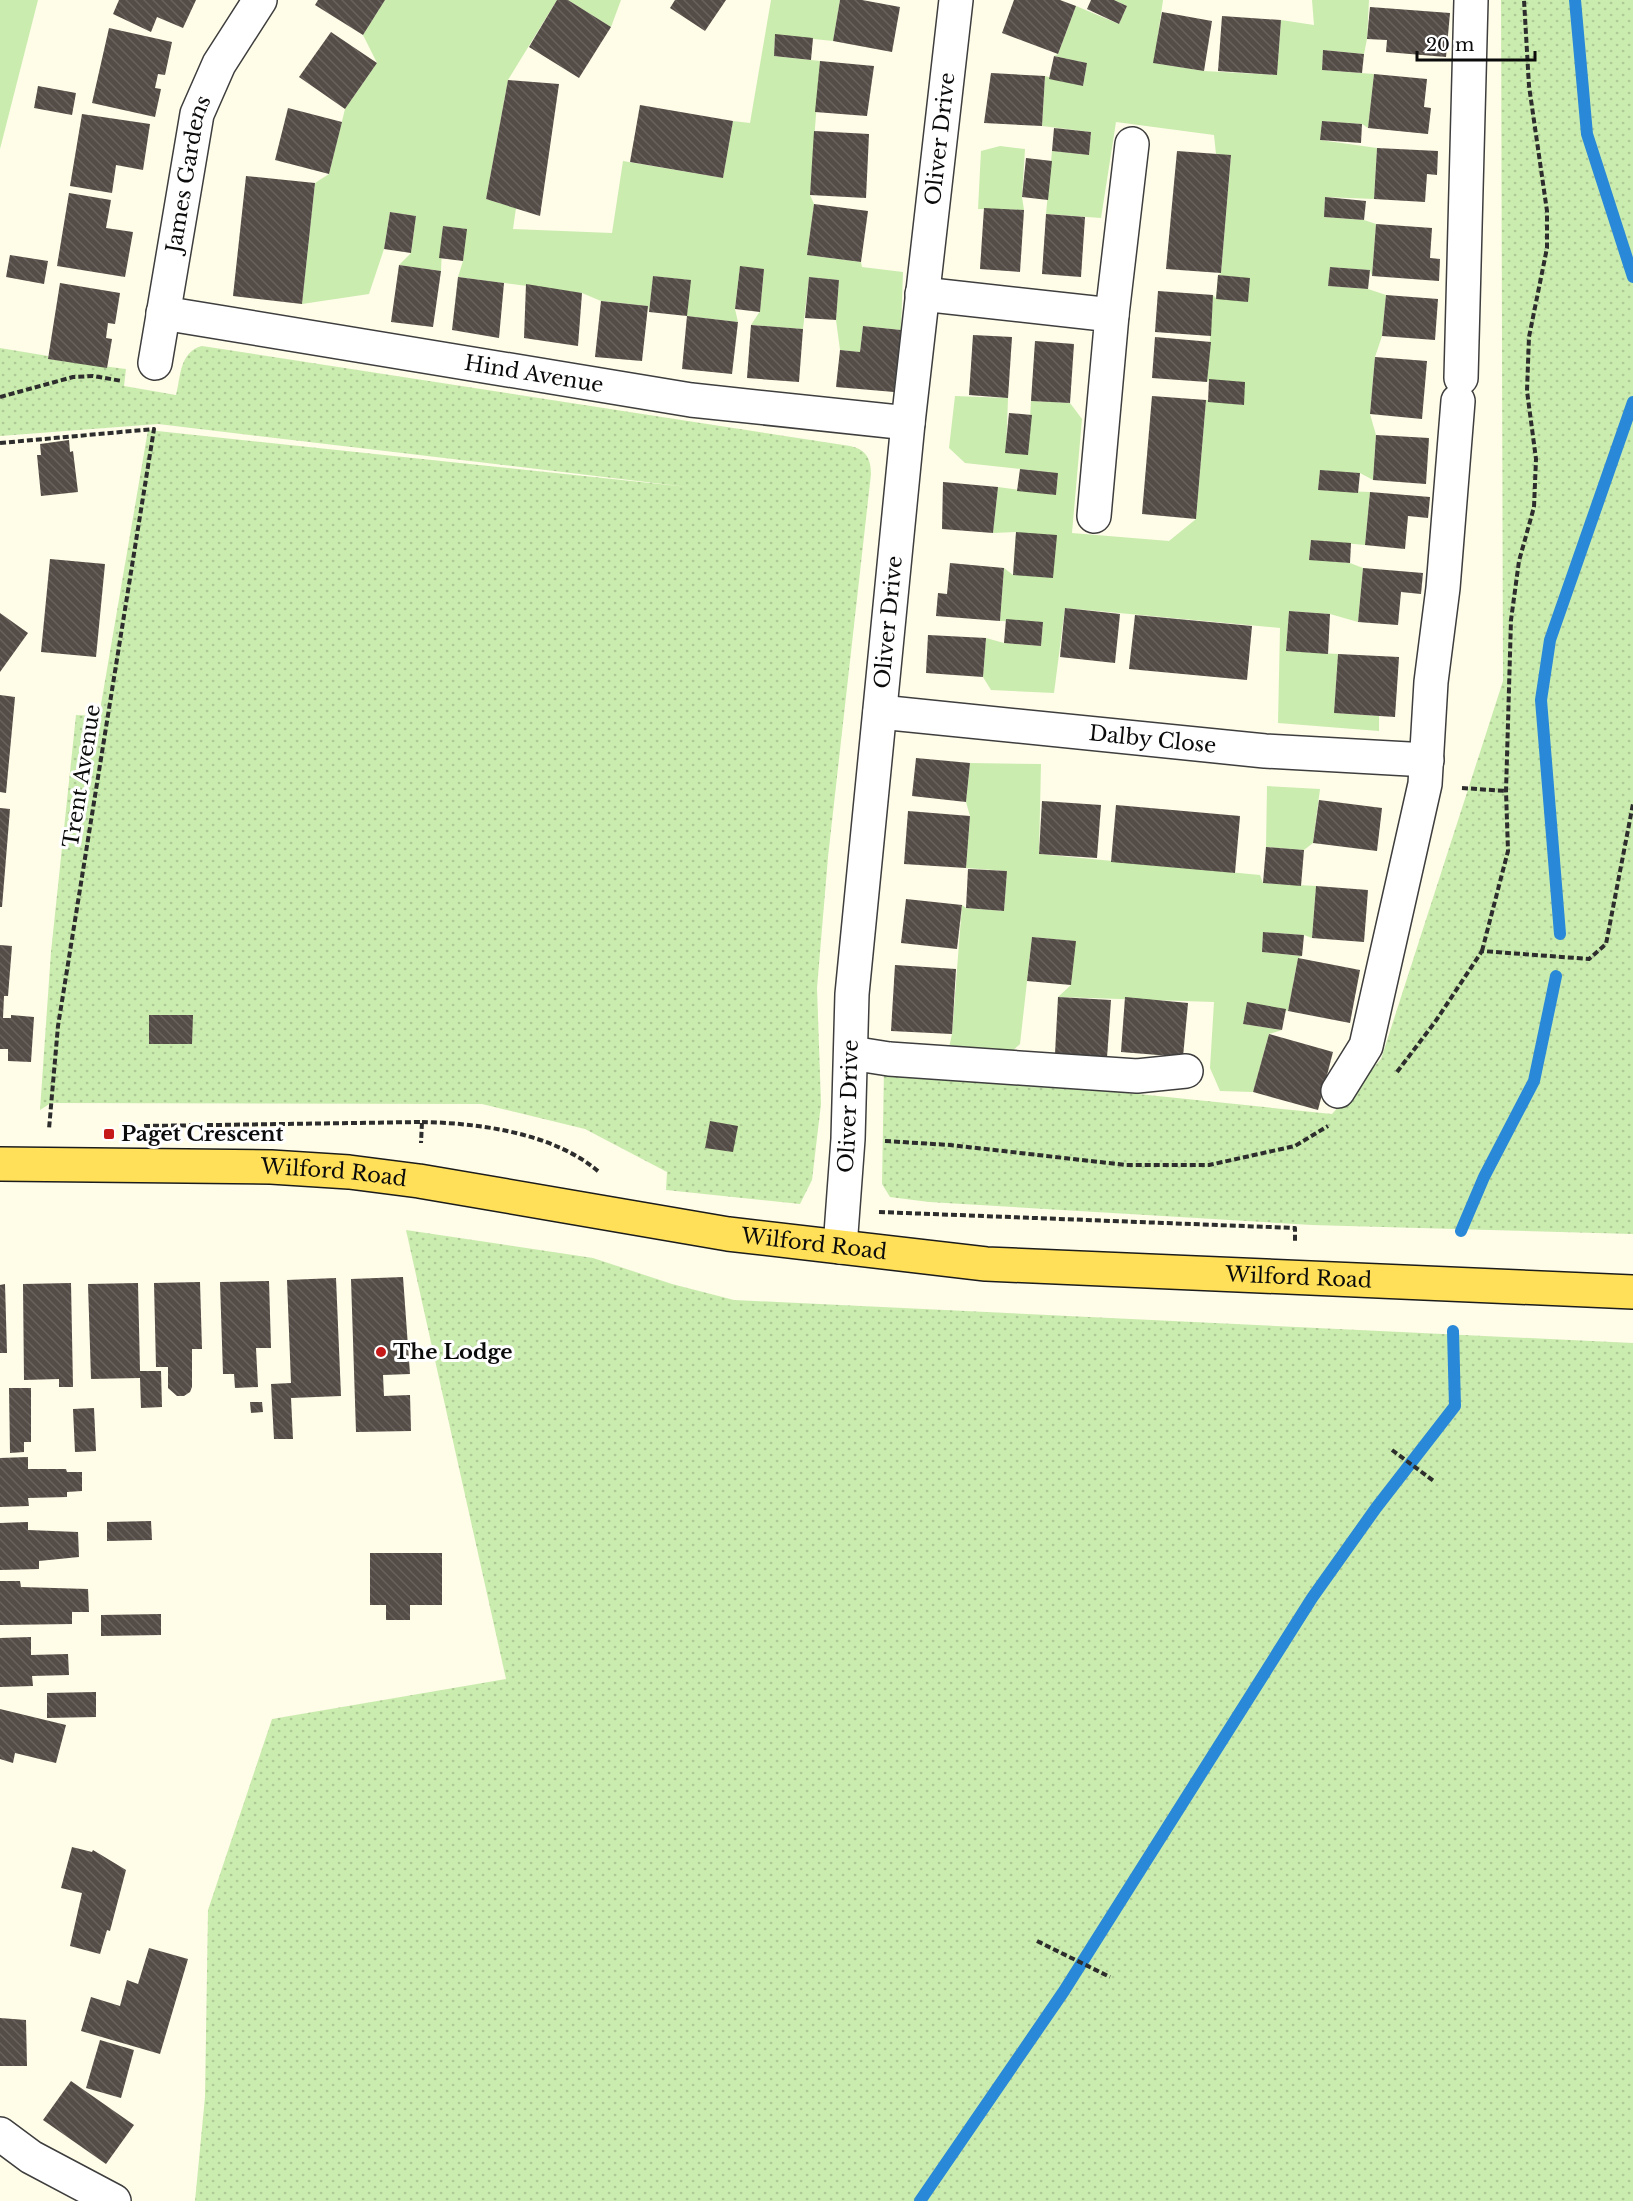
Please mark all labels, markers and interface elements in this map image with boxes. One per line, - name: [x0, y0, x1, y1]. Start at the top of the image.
- scale bar: [1417, 24, 1536, 62]
- text: 20 m: [1426, 34, 1474, 56]
- street label: Oliver Drive: [920, 71, 961, 207]
- street label: James Gardens: [160, 91, 217, 257]
- street label: Hind Avenue: [463, 350, 605, 398]
- street label: Oliver Drive: [869, 554, 908, 690]
- street label: Trent Avenue: [58, 702, 106, 850]
- street label: Dalby Close: [1088, 720, 1218, 759]
- street label: Oliver Drive: [833, 1039, 864, 1174]
- place label: Paget Crescent: [121, 1121, 284, 1147]
- marker: Paget Crescent: [102, 1127, 116, 1141]
- street label: Wilford Road: [259, 1153, 408, 1192]
- street label: Wilford Road: [739, 1223, 888, 1265]
- street label: Wilford Road: [1224, 1261, 1373, 1294]
- place label: The Lodge: [393, 1339, 513, 1365]
- marker: The Lodge: [374, 1345, 388, 1359]

